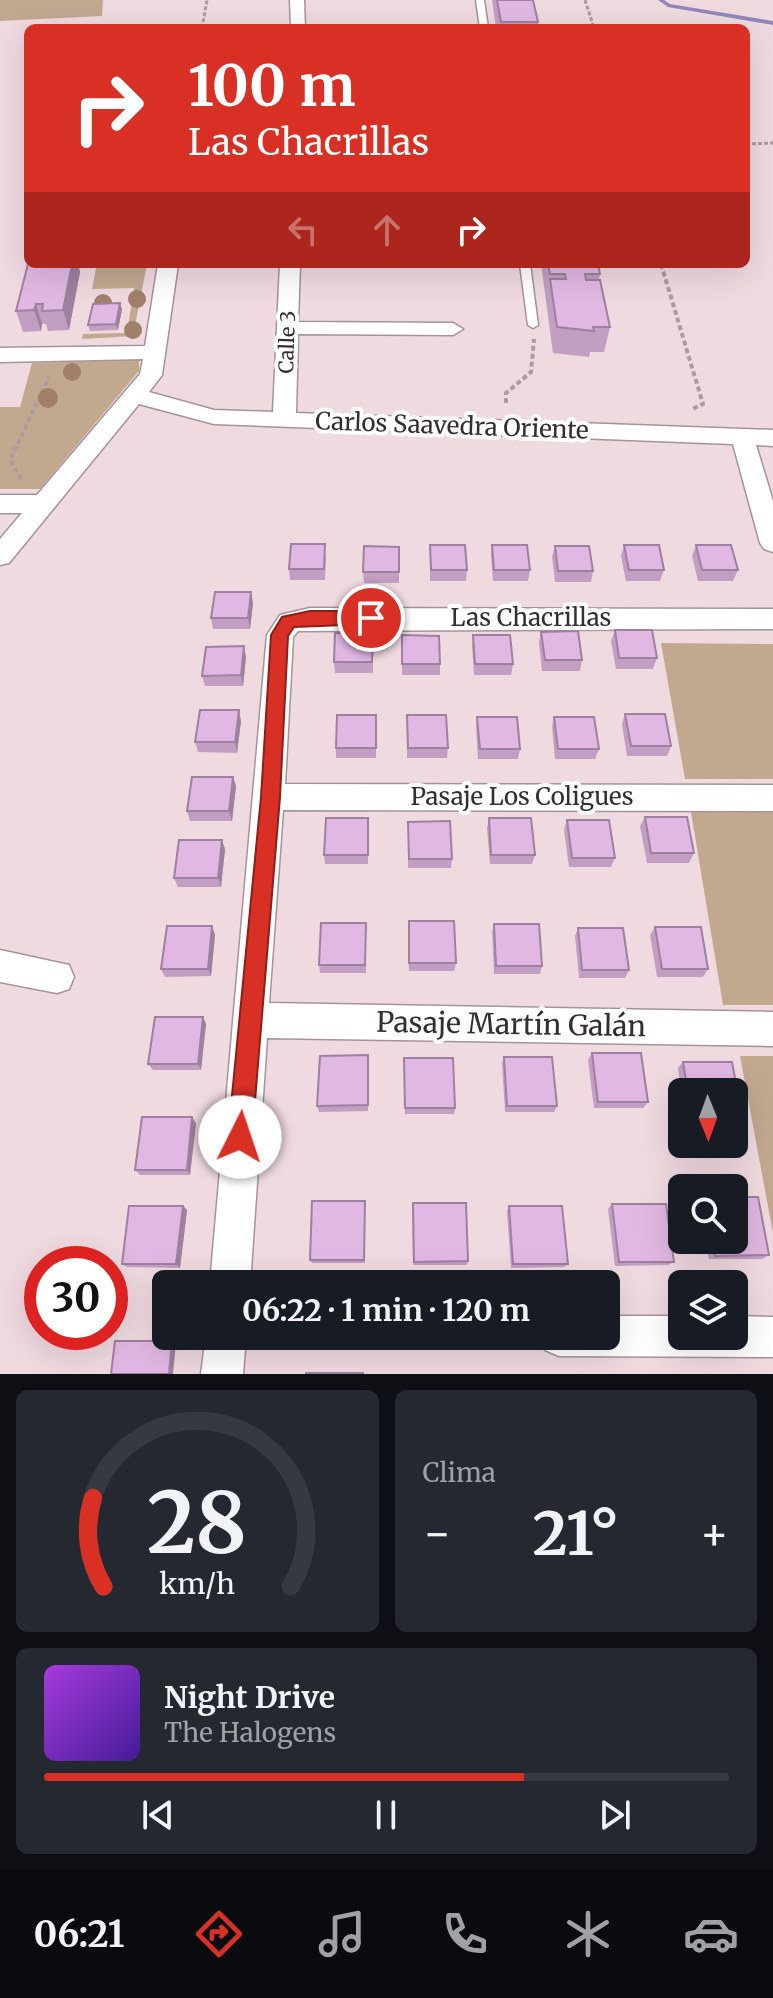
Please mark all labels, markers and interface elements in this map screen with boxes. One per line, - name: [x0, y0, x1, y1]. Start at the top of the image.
- text: 100 m: [188, 51, 356, 121]
- icon: right: [56, 56, 160, 160]
- text: Las Chacrillas: [188, 120, 429, 165]
- icon: left: [281, 208, 325, 252]
- icon: ahead: [365, 208, 409, 252]
- icon: right: [449, 208, 493, 252]
- street label: Calle 3: [273, 310, 300, 374]
- street label: Carlos Saavedra Oriente: [315, 405, 589, 446]
- pin: [337, 584, 405, 652]
- icon: arrive: [349, 596, 393, 640]
- street label: Las Chacrillas: [451, 602, 611, 633]
- street label: Pasaje Los Coligues: [410, 781, 634, 812]
- street label: Pasaje Martín Galán: [376, 1004, 646, 1044]
- north arrow: [668, 1078, 748, 1158]
- map controls: [668, 1078, 748, 1350]
- position arrow: [198, 1095, 282, 1179]
- button: search: [668, 1174, 748, 1254]
- speed limit sign: 30: [24, 1246, 128, 1350]
- button: layers: [668, 1270, 748, 1350]
- text: 06:22 · 1 min · 120 m: [242, 1291, 530, 1329]
- text: Clima: [423, 1456, 496, 1489]
- text: 28: [147, 1471, 247, 1576]
- text: 21°: [532, 1496, 619, 1571]
- text: −: [423, 1506, 452, 1561]
- text: +: [700, 1506, 729, 1561]
- text: km/h: [159, 1566, 235, 1602]
- text: Night Drive: [164, 1678, 335, 1716]
- text: The Halogens: [164, 1716, 336, 1749]
- icon: previous: [136, 1793, 180, 1837]
- icon: pause: [364, 1793, 408, 1837]
- icon: next: [593, 1793, 637, 1837]
- icon: directions: [191, 1906, 247, 1962]
- icon: music: [314, 1906, 370, 1962]
- icon: phone: [437, 1906, 493, 1962]
- icon: climate: [560, 1906, 616, 1962]
- icon: car: [683, 1906, 739, 1962]
- text: 06:21: [34, 1912, 124, 1957]

